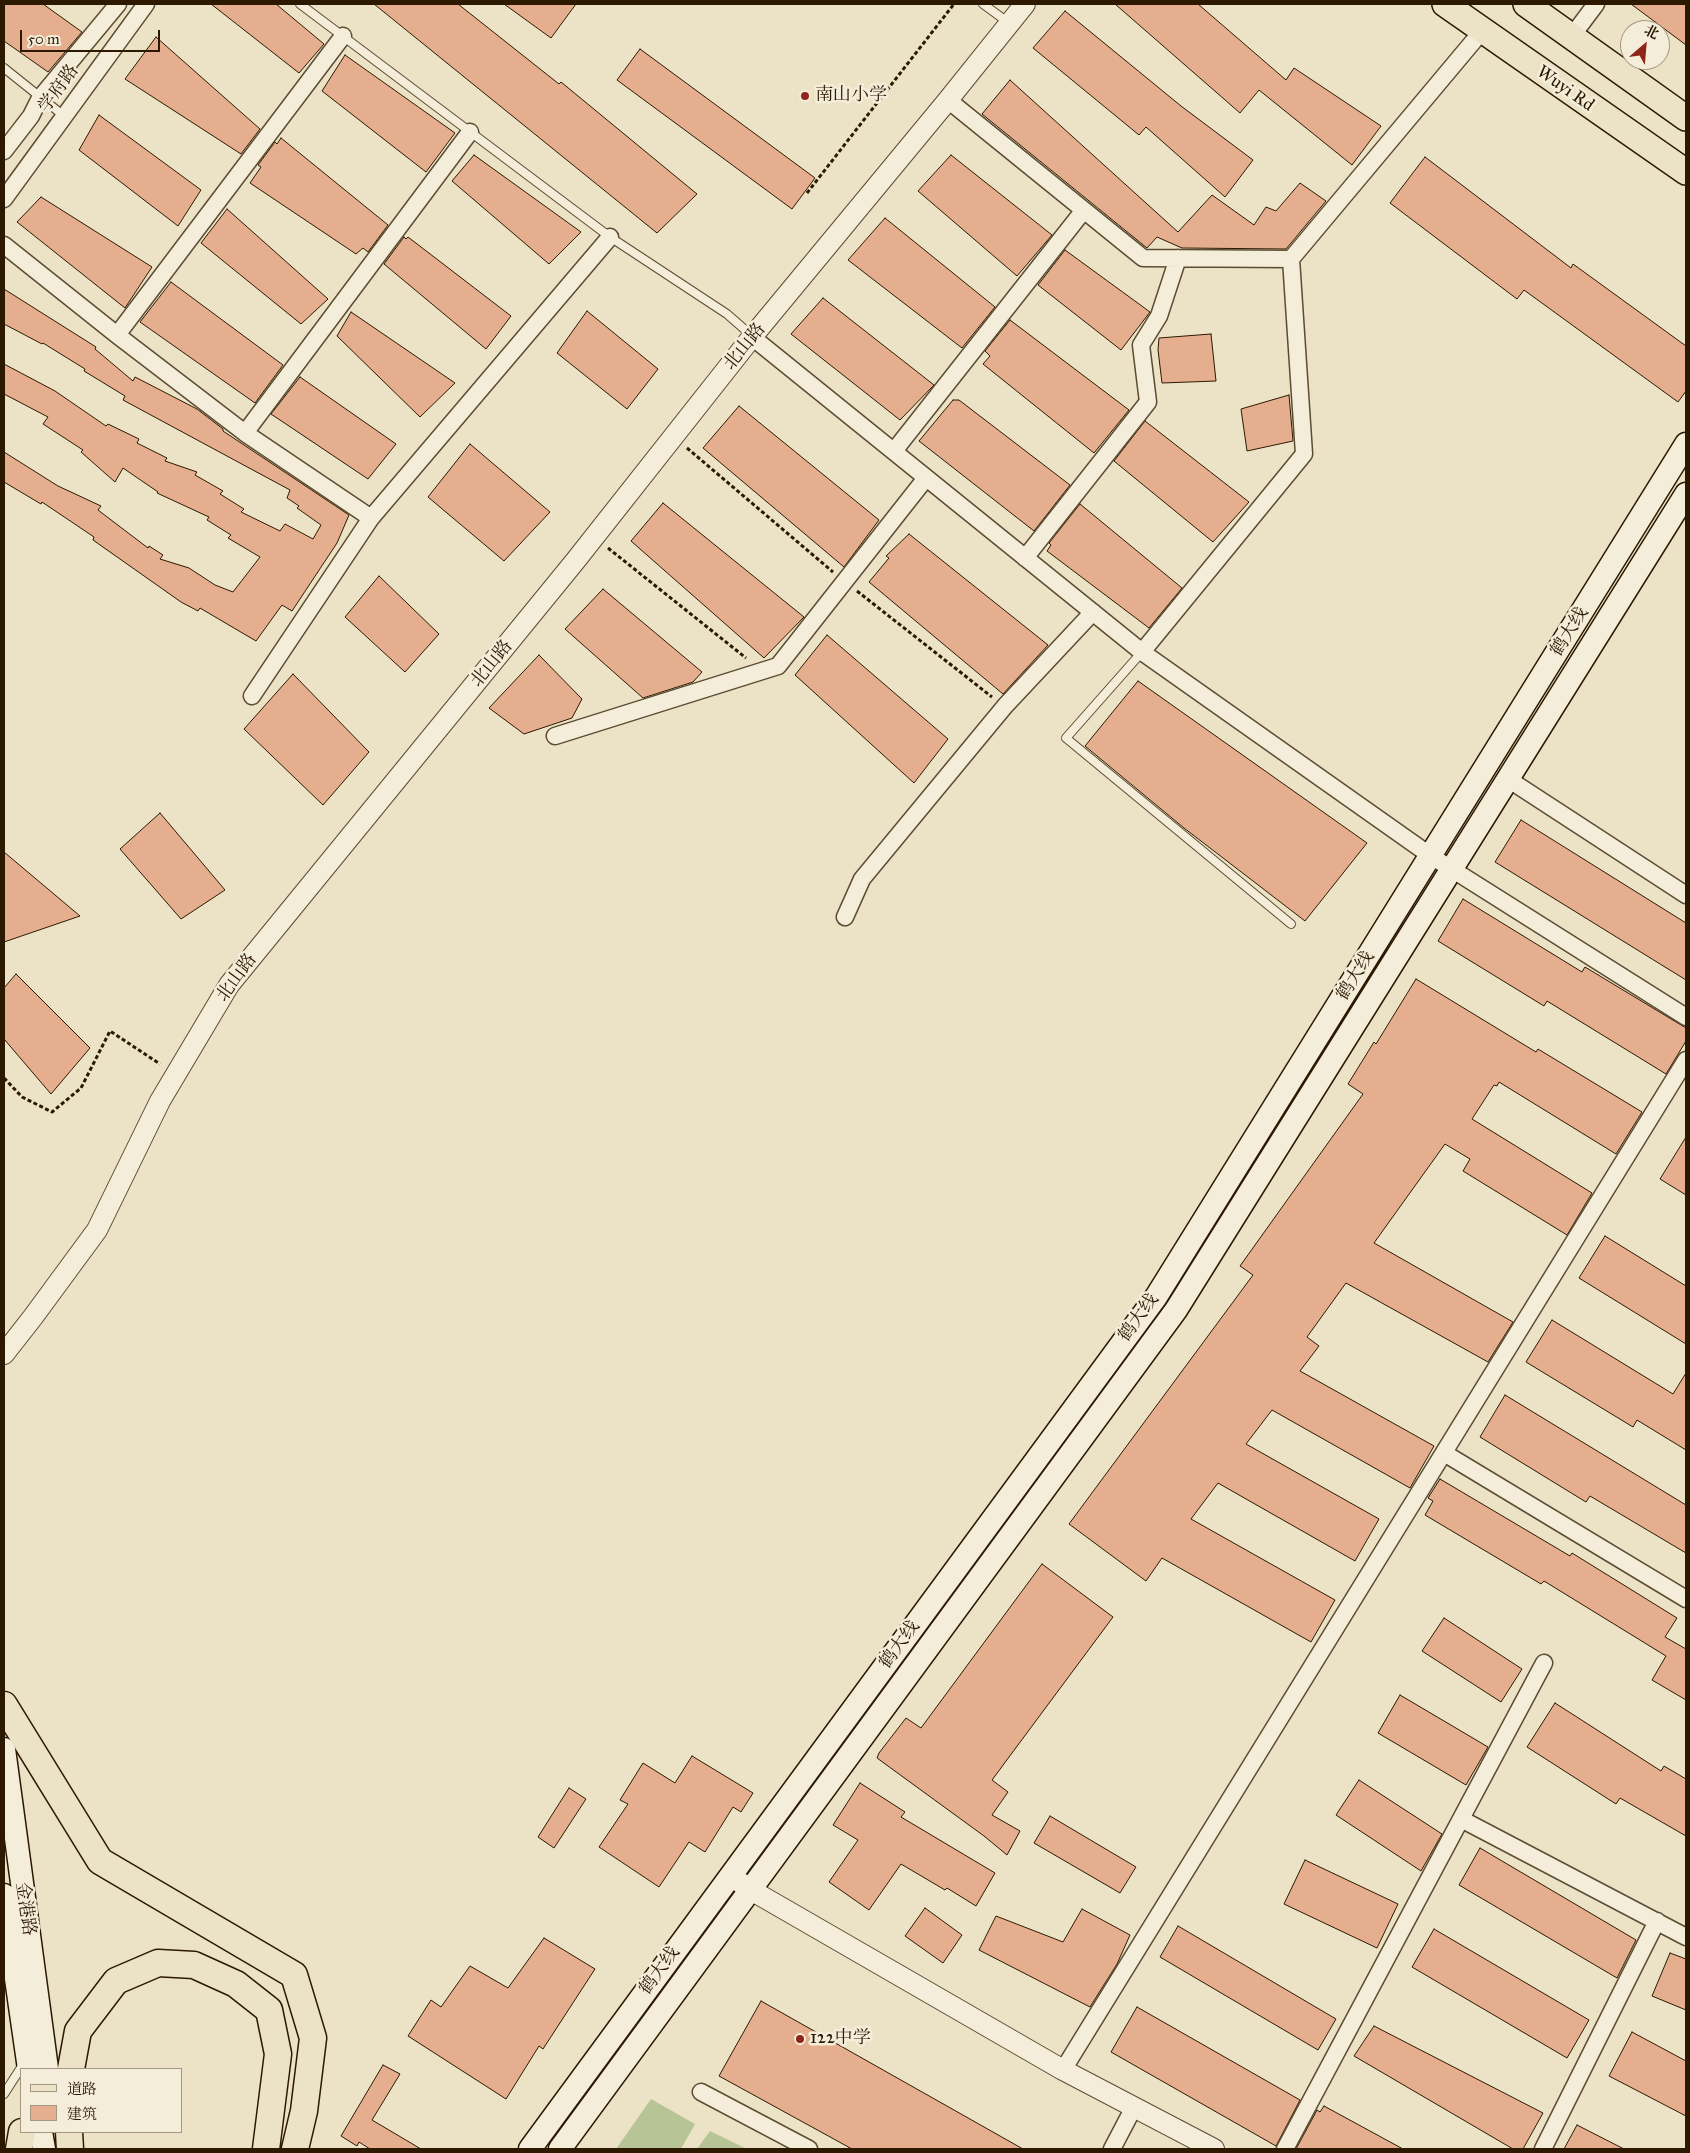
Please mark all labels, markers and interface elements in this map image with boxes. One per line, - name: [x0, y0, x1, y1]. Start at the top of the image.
- scale bar: [22, 20, 162, 52]
- north arrow: [1620, 20, 1670, 70]
- text: 北: [1641, 21, 1662, 43]
- text: 50 m: [28, 30, 60, 48]
- street label: 学府路: [34, 61, 84, 117]
- street label: Wuyi Rd: [1532, 61, 1598, 117]
- place label: 南山小学: [815, 85, 887, 107]
- marker: 南山小学: [799, 90, 811, 102]
- street label: 北山路: [720, 319, 770, 375]
- street label: 鹤大线: [1547, 603, 1593, 661]
- street label: 北山路: [467, 636, 517, 692]
- street label: 鹤大线: [1333, 947, 1379, 1005]
- street label: 北山路: [212, 950, 262, 1006]
- street label: 鹤大线: [1114, 1290, 1164, 1346]
- street label: 鹤大线: [875, 1617, 925, 1673]
- street label: 金港路: [11, 1881, 39, 1937]
- street label: 鹤大线: [635, 1943, 685, 1999]
- place label: 122中学: [810, 2028, 871, 2050]
- marker: 122中学: [794, 2033, 806, 2045]
- legend: [20, 2068, 182, 2133]
- text: 道路: [67, 2080, 97, 2098]
- text: 建筑: [67, 2105, 97, 2123]

